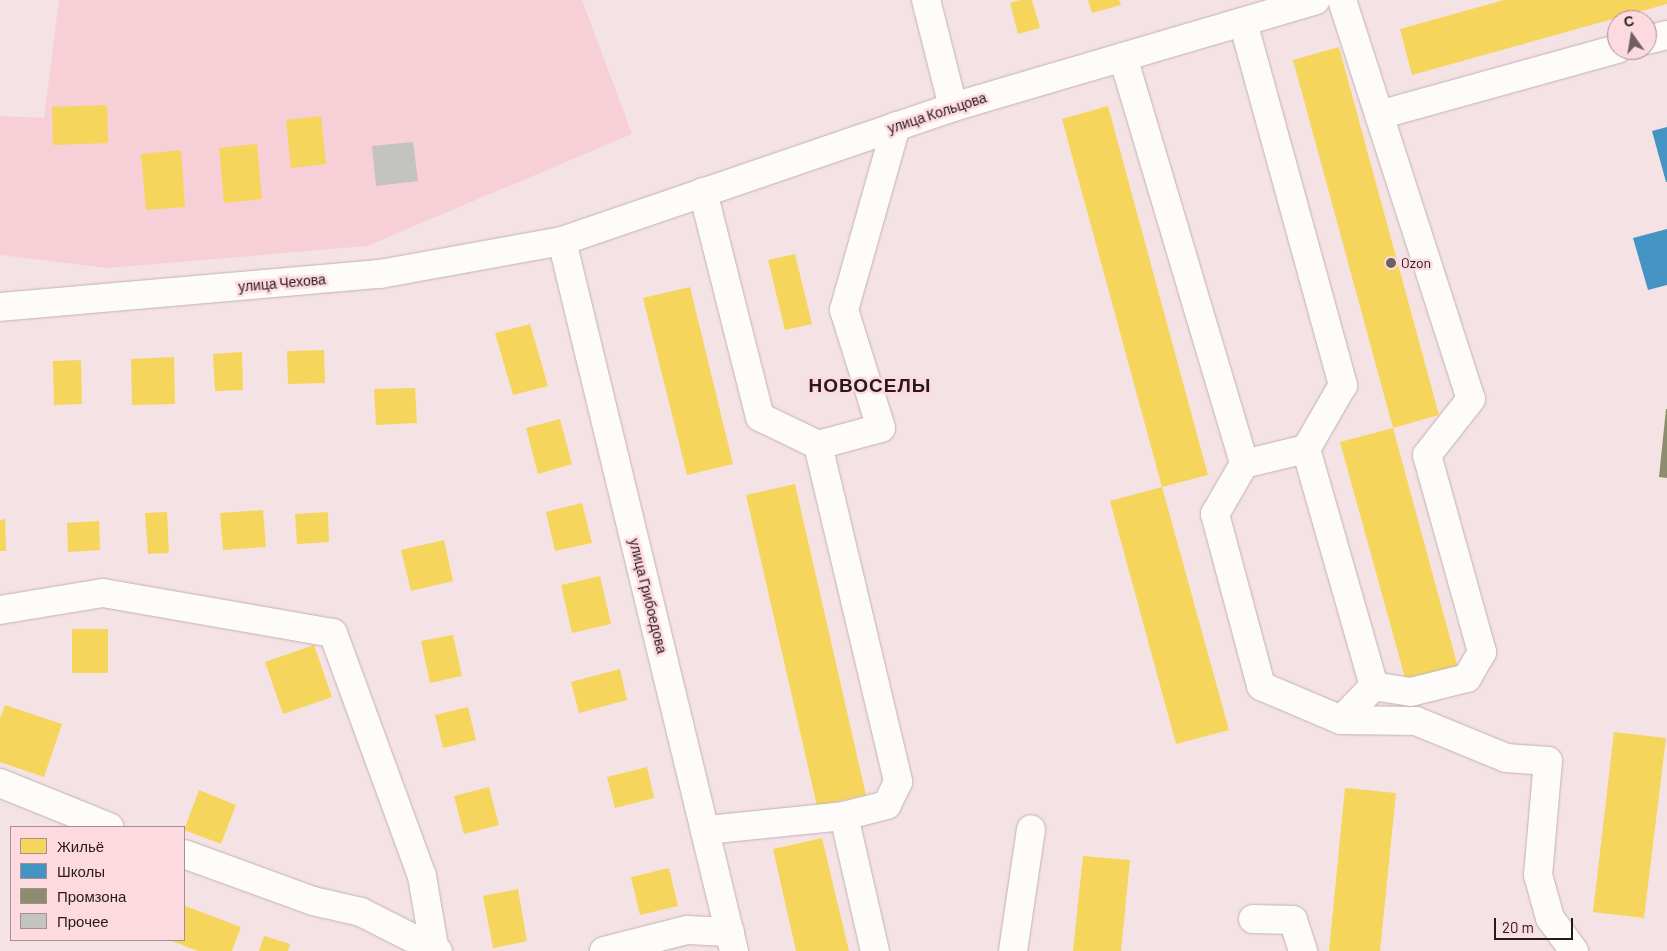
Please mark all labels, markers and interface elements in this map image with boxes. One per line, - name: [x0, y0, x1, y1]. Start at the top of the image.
- north arrow: [1607, 10, 1657, 60]
- text: С: [1622, 11, 1636, 30]
- street label: улица Кольцова: [885, 89, 989, 137]
- place label: Ozon: [1401, 255, 1431, 271]
- marker: Ozon: [1385, 257, 1397, 269]
- street label: улица Чехова: [238, 271, 326, 295]
- district label: НОВОСЕЛЫ: [808, 374, 932, 396]
- street label: улица Грибоедова: [626, 537, 670, 655]
- legend: [10, 826, 185, 941]
- text: Жильё: [57, 837, 104, 855]
- text: Школы: [57, 862, 105, 880]
- text: Промзона: [57, 887, 126, 905]
- scale bar: [1497, 908, 1576, 940]
- text: Прочее: [57, 912, 109, 930]
- text: 20 m: [1502, 918, 1534, 936]

